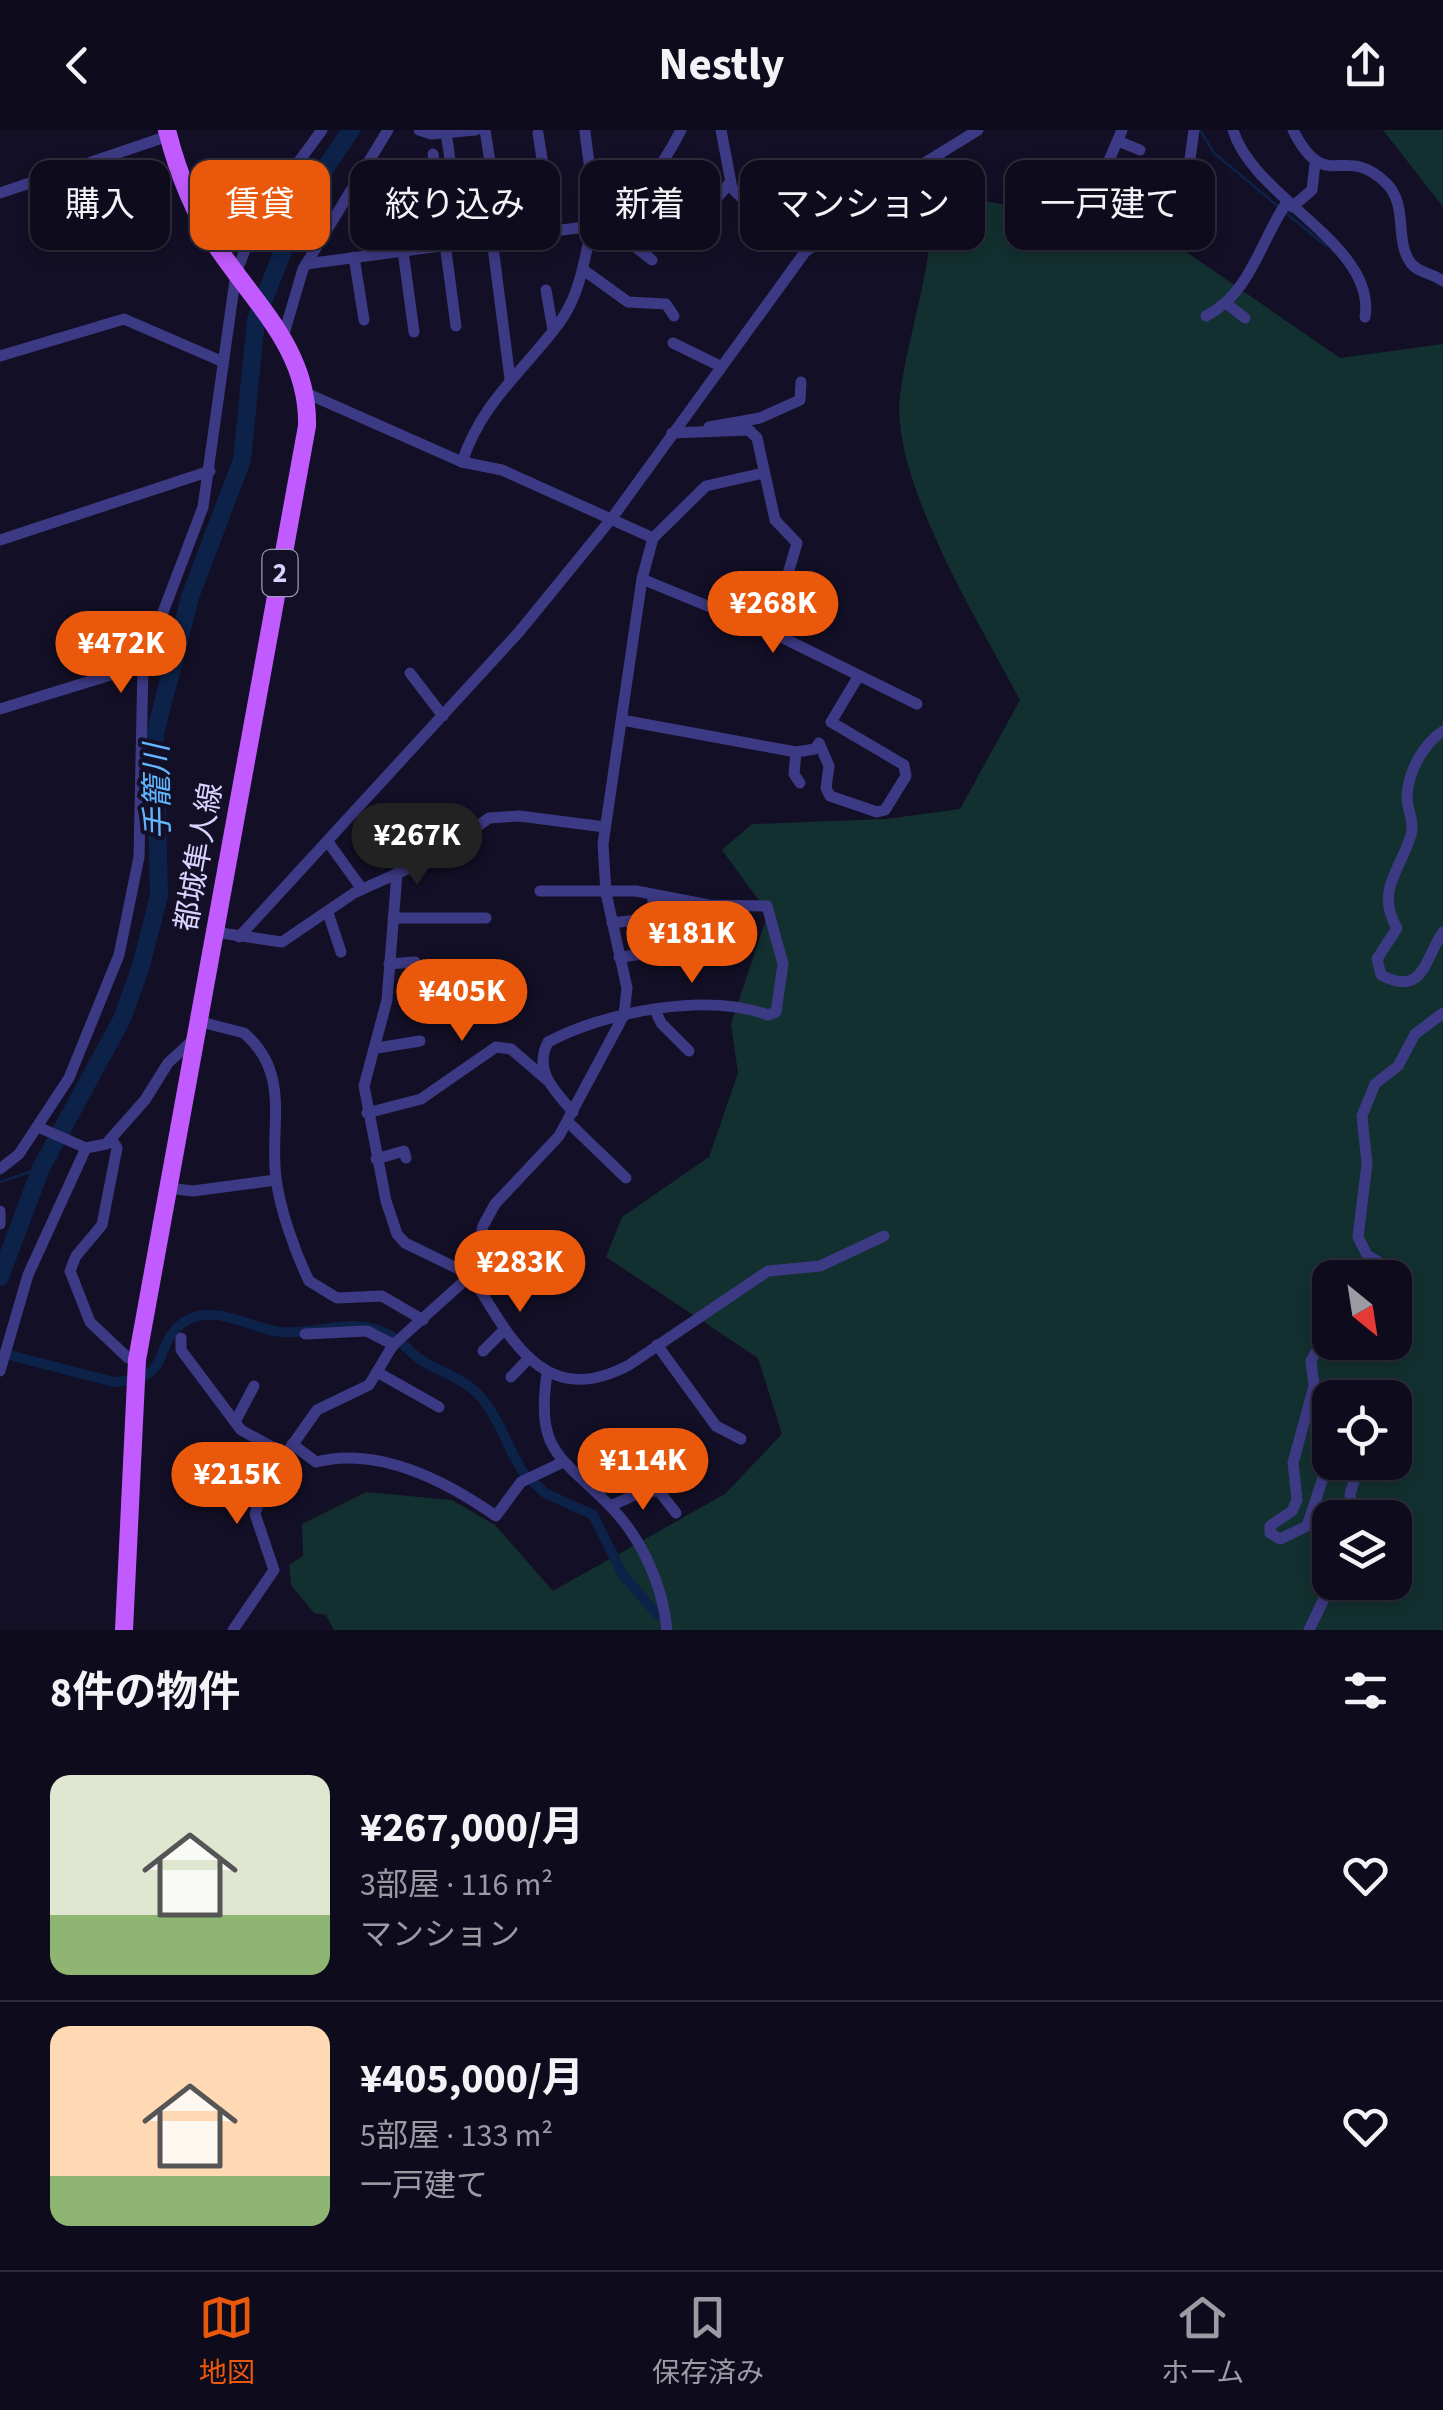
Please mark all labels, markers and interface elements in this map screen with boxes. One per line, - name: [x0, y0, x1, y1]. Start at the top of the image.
- text: Nestly: [659, 33, 784, 97]
- icon: back: [50, 38, 105, 93]
- icon: share: [1338, 38, 1393, 93]
- chip: 購入: [30, 160, 170, 250]
- chip: 賃貸: [190, 160, 330, 250]
- chip: 絞り込み: [350, 160, 560, 250]
- chip: 新着: [580, 160, 720, 250]
- chip: マンション: [740, 160, 985, 250]
- chip: 一戸建て: [1005, 160, 1215, 250]
- road number: 2: [262, 550, 298, 596]
- pin: ¥268K: [703, 571, 843, 656]
- text: ¥268K: [729, 580, 817, 626]
- pin: ¥472K: [51, 611, 191, 696]
- text: ¥472K: [77, 620, 165, 666]
- water label: 手籠川: [134, 741, 182, 840]
- street label: 都城隼人線: [165, 779, 233, 935]
- pin: ¥267K: [347, 803, 487, 888]
- text: ¥267K: [373, 812, 461, 858]
- pin: ¥181K: [622, 901, 762, 986]
- text: ¥181K: [648, 910, 736, 956]
- pin: ¥405K: [392, 959, 532, 1044]
- text: ¥405K: [418, 968, 506, 1014]
- pin: ¥283K: [450, 1230, 590, 1315]
- text: ¥283K: [476, 1239, 564, 1285]
- north arrow: [1312, 1260, 1412, 1360]
- map controls: [1312, 1260, 1412, 1600]
- button: locate: [1312, 1380, 1412, 1480]
- pin: ¥114K: [573, 1428, 713, 1513]
- text: ¥114K: [599, 1437, 687, 1483]
- pin: ¥215K: [167, 1442, 307, 1527]
- text: ¥215K: [193, 1451, 281, 1497]
- button: layers: [1312, 1500, 1412, 1600]
- text: 8件の物件: [50, 1663, 240, 1723]
- icon: filters: [1338, 1663, 1393, 1718]
- text: ¥267,000/月: [360, 1798, 584, 1858]
- icon: home: [130, 1815, 250, 1935]
- icon: heart: [1338, 1848, 1393, 1903]
- text: 3部屋 · 116 m²: [360, 1862, 553, 1908]
- text: マンション: [360, 1912, 520, 1958]
- text: ¥405,000/月: [360, 2049, 584, 2109]
- icon: home: [130, 2066, 250, 2186]
- icon: heart: [1338, 2099, 1393, 2154]
- text: 5部屋 · 133 m²: [360, 2113, 553, 2159]
- text: 一戸建て: [360, 2163, 488, 2209]
- tab: 地図: [199, 2290, 255, 2393]
- tab: 保存済み: [652, 2290, 764, 2393]
- tab: ホーム: [1161, 2290, 1244, 2393]

